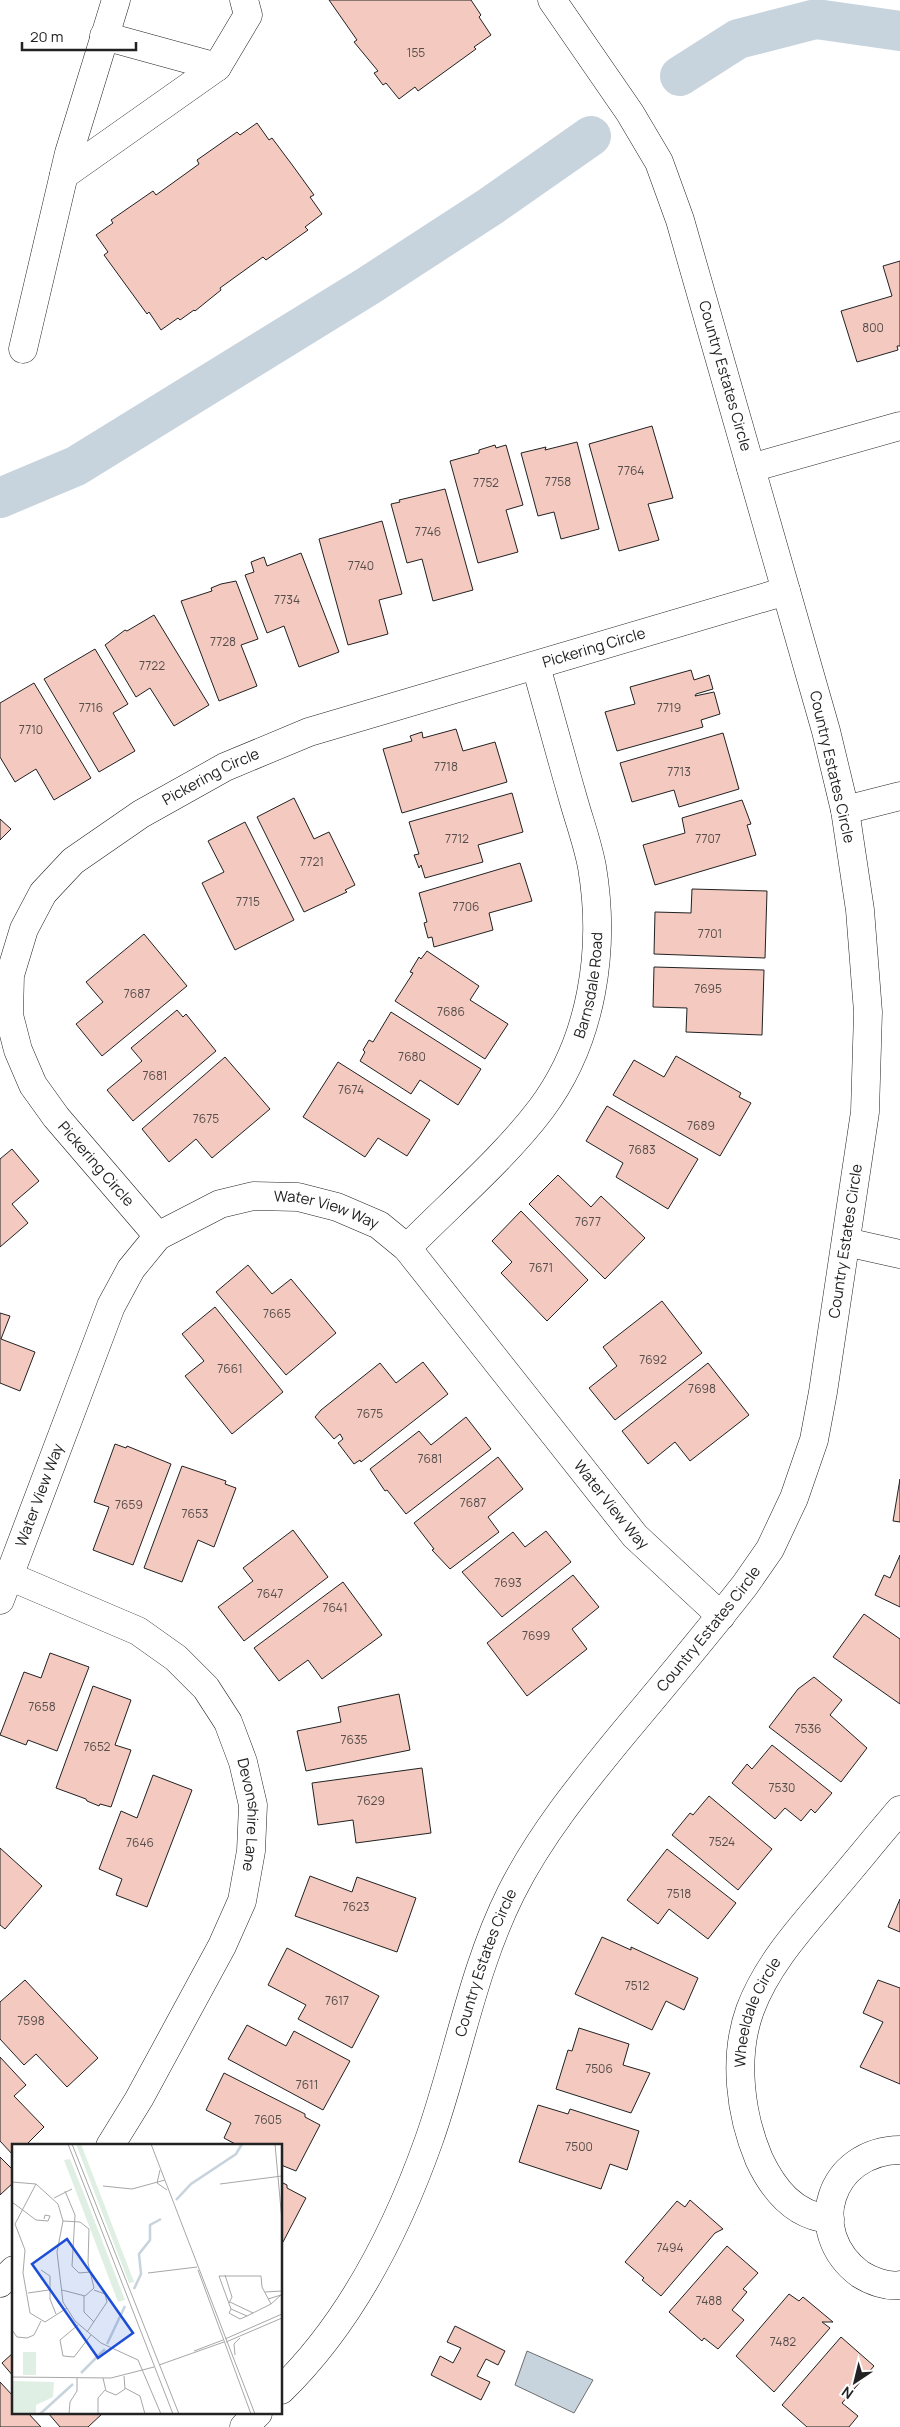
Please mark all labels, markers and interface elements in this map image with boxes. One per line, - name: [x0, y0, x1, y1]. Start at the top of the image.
- scale bar: [22, 20, 136, 52]
- text: 20 m: [30, 26, 63, 47]
- house number: 155: [407, 44, 425, 61]
- street label: Country Estates Circle: [694, 298, 757, 454]
- house number: 800: [862, 319, 884, 336]
- house number: 7764: [618, 462, 644, 479]
- house number: 7758: [545, 473, 571, 490]
- house number: 7752: [473, 474, 499, 491]
- house number: 7746: [415, 523, 441, 540]
- house number: 7740: [348, 557, 374, 574]
- house number: 7734: [274, 591, 300, 608]
- street label: Pickering Circle: [540, 622, 648, 672]
- house number: 7728: [210, 633, 236, 650]
- house number: 7722: [139, 657, 165, 674]
- street label: Country Estates Circle: [805, 689, 860, 845]
- house number: 7716: [79, 699, 103, 716]
- house number: 7719: [657, 699, 681, 716]
- house number: 7710: [19, 721, 43, 738]
- street label: Pickering Circle: [158, 743, 263, 810]
- house number: 7718: [434, 758, 458, 775]
- house number: 7713: [667, 763, 691, 780]
- house number: 7712: [445, 830, 469, 847]
- house number: 7707: [695, 830, 721, 847]
- house number: 7721: [300, 853, 324, 870]
- house number: 7715: [236, 893, 260, 910]
- house number: 7706: [452, 898, 480, 915]
- house number: 7701: [698, 925, 722, 942]
- street label: Barnsdale Road: [568, 932, 607, 1041]
- house number: 7695: [694, 980, 722, 997]
- house number: 7687: [124, 985, 150, 1002]
- house number: 7686: [437, 1003, 465, 1020]
- house number: 7680: [398, 1048, 426, 1065]
- house number: 7681: [142, 1067, 168, 1084]
- house number: 7674: [338, 1081, 364, 1098]
- house number: 7675: [193, 1110, 219, 1127]
- street label: Pickering Circle: [54, 1117, 139, 1211]
- house number: 7689: [687, 1117, 715, 1134]
- house number: 7683: [628, 1141, 656, 1158]
- street label: Country Estates Circle: [823, 1162, 867, 1320]
- street label: Water View Way: [274, 1185, 382, 1234]
- house number: 7677: [575, 1213, 601, 1230]
- house number: 7671: [529, 1259, 553, 1276]
- house number: 7665: [263, 1305, 291, 1322]
- house number: 7692: [639, 1351, 667, 1368]
- house number: 7661: [217, 1360, 243, 1377]
- house number: 7698: [688, 1380, 716, 1397]
- house number: 7675: [357, 1405, 383, 1422]
- street label: Water View Way: [10, 1440, 68, 1550]
- house number: 7681: [417, 1450, 443, 1467]
- street label: Water View Way: [569, 1456, 654, 1554]
- house number: 7687: [460, 1494, 486, 1511]
- house number: 7659: [115, 1496, 143, 1513]
- house number: 7653: [181, 1505, 209, 1522]
- street label: Country Estates Circle: [652, 1561, 765, 1696]
- house number: 7693: [494, 1574, 522, 1591]
- house number: 7647: [257, 1585, 283, 1602]
- house number: 7641: [322, 1599, 348, 1616]
- house number: 7699: [522, 1627, 550, 1644]
- house number: 7658: [28, 1698, 56, 1715]
- house number: 7536: [794, 1720, 822, 1737]
- house number: 7635: [340, 1731, 368, 1748]
- house number: 7652: [84, 1738, 111, 1755]
- street label: Devonshire Lane: [232, 1756, 265, 1874]
- house number: 7530: [769, 1779, 795, 1796]
- house number: 7629: [357, 1792, 385, 1809]
- house number: 7524: [709, 1833, 735, 1850]
- house number: 7646: [126, 1834, 154, 1851]
- street label: Country Estates Circle: [450, 1885, 522, 2039]
- house number: 7518: [667, 1885, 691, 1902]
- house number: 7623: [343, 1898, 369, 1915]
- street label: Wheeldale Circle: [729, 1953, 786, 2068]
- house number: 7512: [625, 1977, 649, 1994]
- house number: 7617: [325, 1992, 349, 2009]
- house number: 7598: [17, 2012, 45, 2029]
- house number: 7506: [585, 2060, 613, 2077]
- house number: 7611: [296, 2076, 318, 2093]
- house number: 7605: [254, 2111, 282, 2128]
- house number: 7500: [565, 2138, 593, 2155]
- inset map: [12, 2144, 282, 2414]
- house number: 7494: [656, 2239, 684, 2256]
- house number: 7488: [696, 2292, 722, 2309]
- house number: 7482: [770, 2333, 796, 2350]
- north arrow: [830, 2357, 880, 2407]
- text: N: [838, 2382, 857, 2404]

